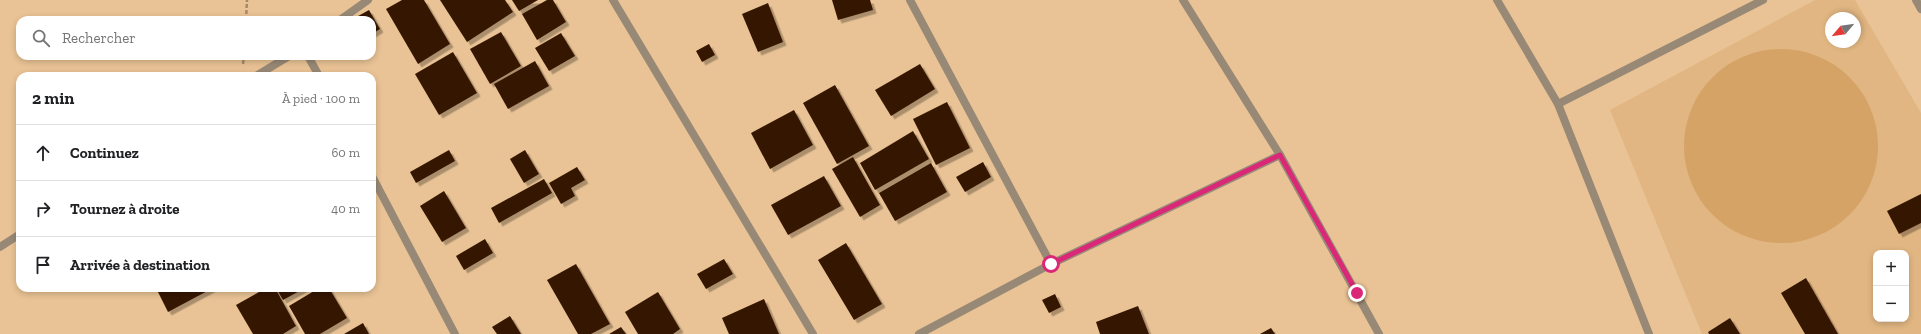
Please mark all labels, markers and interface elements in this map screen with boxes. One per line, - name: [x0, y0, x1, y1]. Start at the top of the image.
- north arrow: [1825, 12, 1861, 48]
- search box: [16, 16, 376, 60]
- icon: search: [30, 27, 52, 49]
- text: Rechercher: [62, 29, 136, 47]
- text: 2 min: [32, 88, 74, 108]
- text: À pied · 100 m: [282, 91, 360, 106]
- icon: ahead: [32, 142, 54, 164]
- text: Continuez: [70, 144, 139, 162]
- text: 60 m: [331, 145, 360, 160]
- icon: right: [32, 198, 54, 220]
- text: Tournez à droite: [70, 200, 180, 218]
- text: 40 m: [331, 201, 360, 216]
- map controls: [1873, 250, 1909, 322]
- button: +: [1873, 250, 1909, 286]
- icon: arrive: [32, 254, 54, 276]
- route start: [1042, 255, 1060, 273]
- text: Arrivée à destination: [70, 256, 210, 274]
- route end: [1348, 284, 1366, 302]
- button: −: [1873, 286, 1909, 322]

